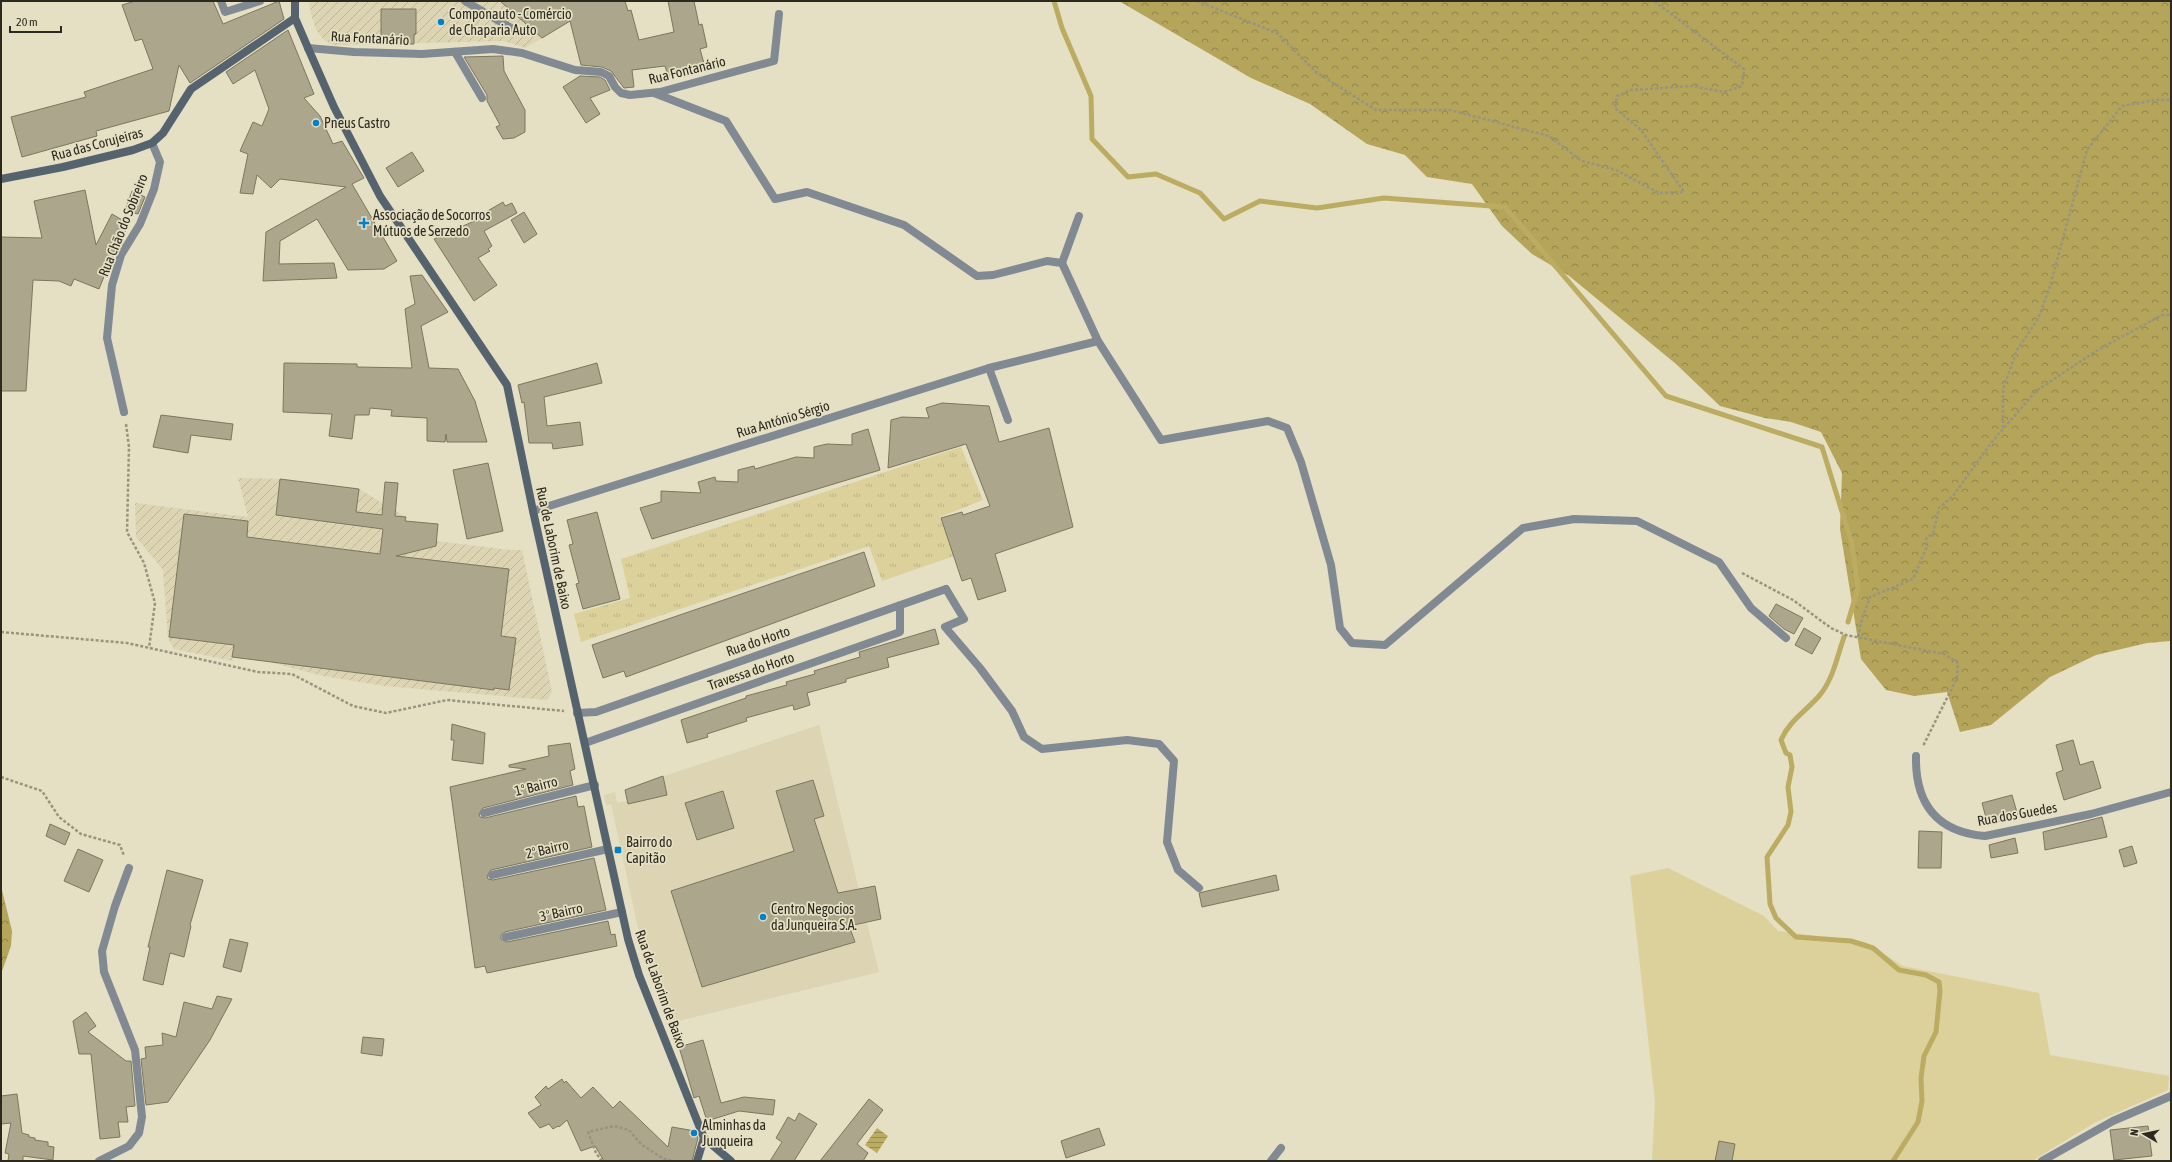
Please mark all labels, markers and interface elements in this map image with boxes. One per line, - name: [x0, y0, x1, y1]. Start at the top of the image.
- place label: Componauto - Comércio de Chaparia Auto: [449, 6, 571, 38]
- scale bar: [10, 8, 61, 34]
- text: 20 m: [16, 15, 38, 29]
- marker: Componauto - Comércio de Chaparia Auto: [436, 17, 446, 27]
- street label: Rua Fontanário: [330, 28, 410, 48]
- street label: Rua Fontanário: [647, 53, 727, 87]
- place label: Pneus Castro: [324, 115, 390, 131]
- marker: Pneus Castro: [311, 118, 321, 128]
- street label: Rua das Corujeiras: [49, 124, 145, 164]
- street label: Rua Chão do Sobreiro: [95, 172, 151, 278]
- place label: Associação de Socorros Mútuos de Serzedo: [373, 207, 490, 239]
- marker: Associação de Socorros Mútuos de Serzedo: [358, 217, 370, 229]
- street label: Rua António Sérgio: [734, 397, 832, 441]
- street label: Rua de Laborim de Baixo: [533, 485, 575, 611]
- street label: Rua do Horto: [724, 623, 792, 659]
- street label: Travessa do Horto: [706, 649, 796, 693]
- street label: 1º Bairro: [513, 773, 559, 799]
- street label: Rua dos Guedes: [1976, 799, 2058, 829]
- place label: Bairro do Capitão: [626, 834, 672, 866]
- street label: 2º Bairro: [524, 836, 570, 862]
- marker: Bairro do Capitão: [613, 845, 623, 855]
- street label: 3º Bairro: [538, 900, 584, 924]
- place label: Centro Negocios da Junqueira S.A.: [771, 901, 857, 933]
- marker: Centro Negocios da Junqueira S.A.: [758, 912, 768, 922]
- street label: Rua de Laborim de Baixo: [632, 928, 690, 1050]
- north arrow: [2124, 1114, 2164, 1154]
- place label: Alminhas da Junqueira: [702, 1117, 766, 1149]
- marker: Alminhas da Junqueira: [689, 1128, 699, 1138]
- text: N: [2128, 1128, 2141, 1137]

